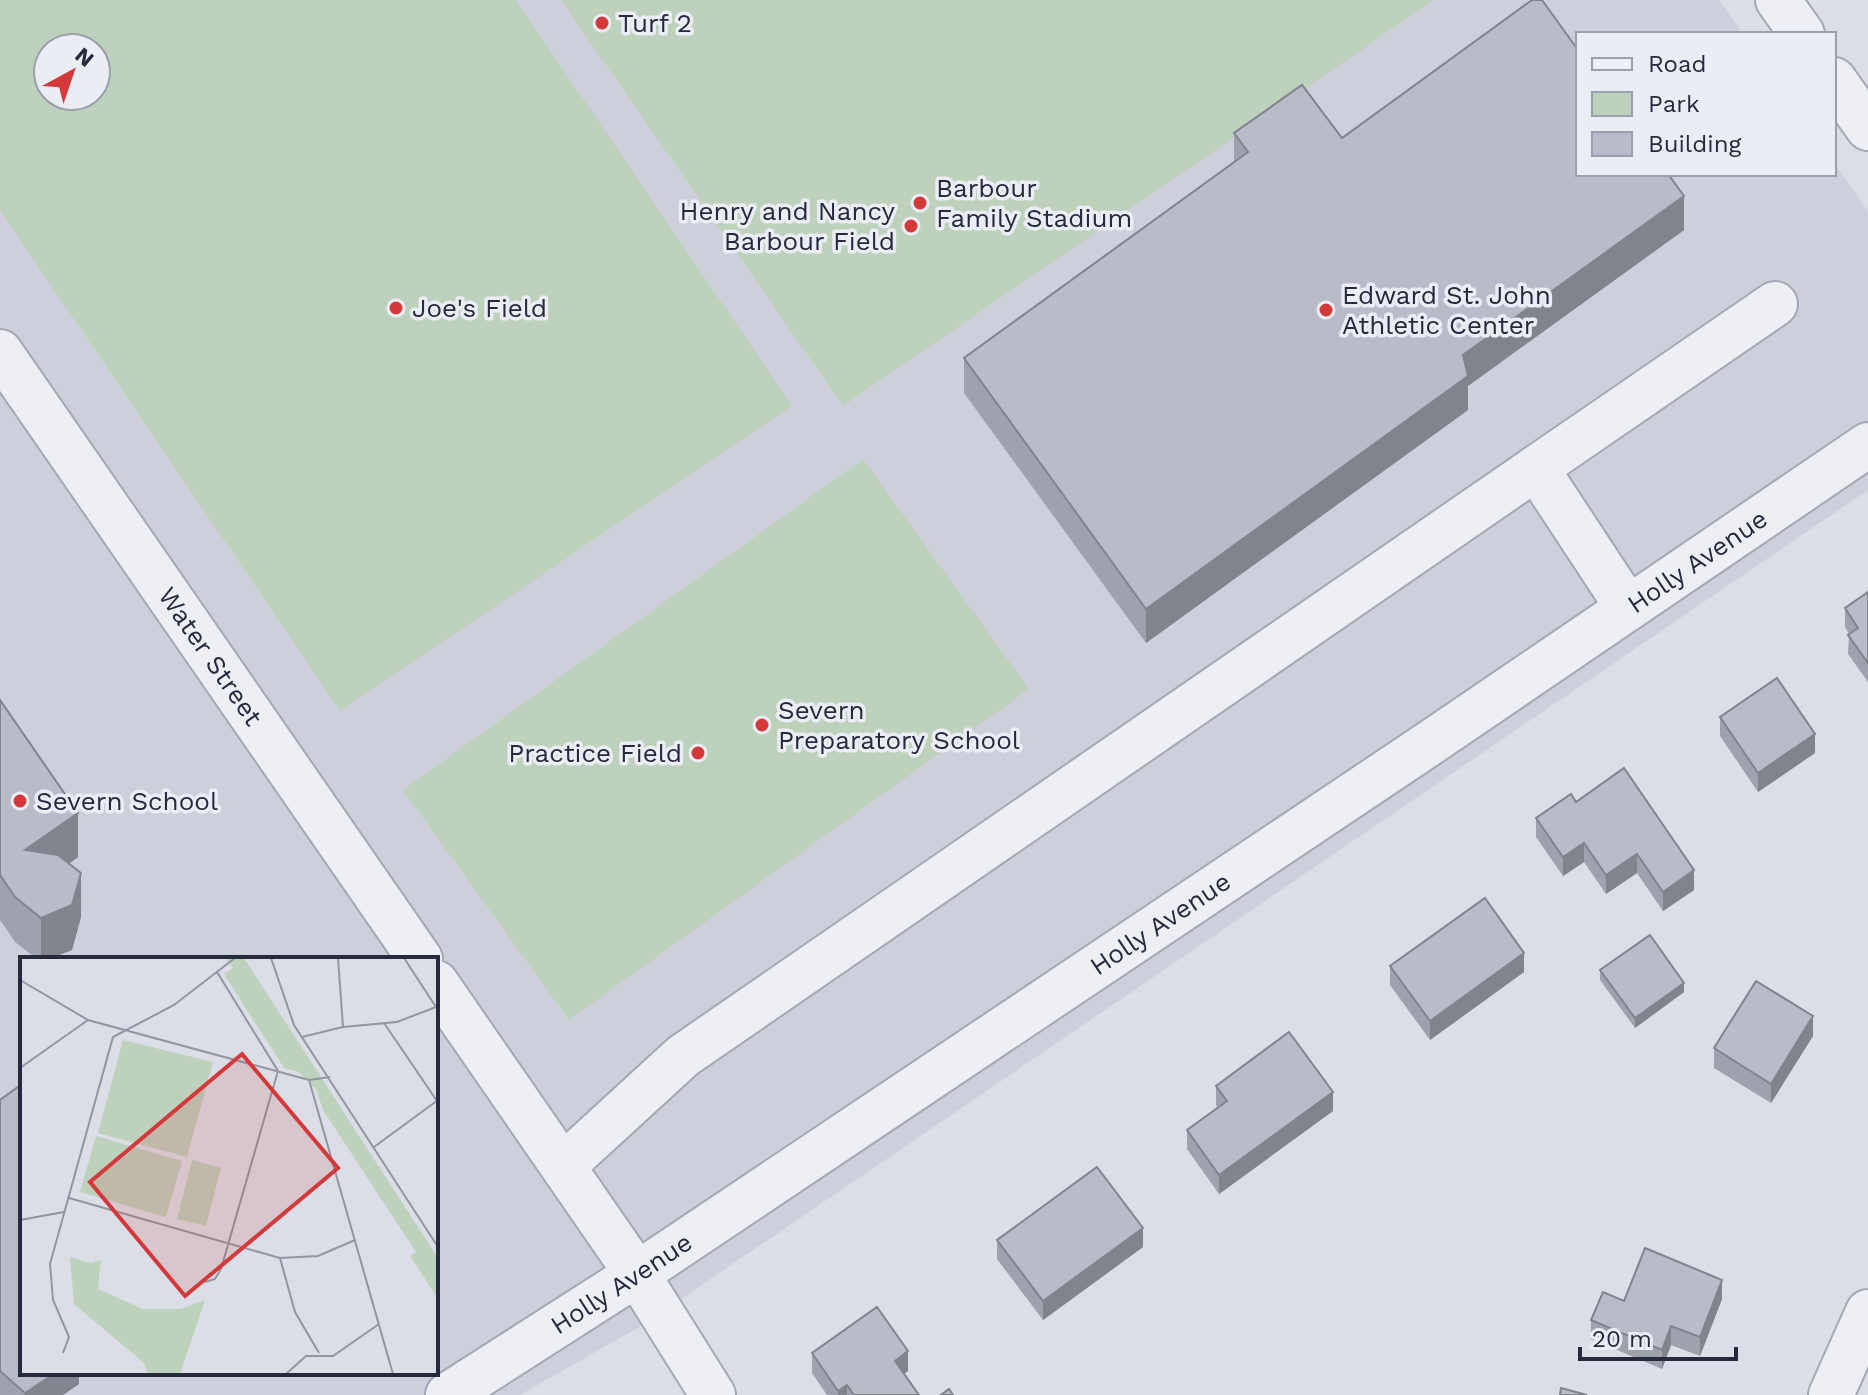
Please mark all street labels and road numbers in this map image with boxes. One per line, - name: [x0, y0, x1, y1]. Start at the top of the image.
- street label: Holly Avenue: [1622, 503, 1773, 619]
- street label: Water Street: [152, 581, 269, 731]
- street label: Holly Avenue: [1084, 866, 1236, 981]
- street label: Holly Avenue: [545, 1227, 698, 1340]

